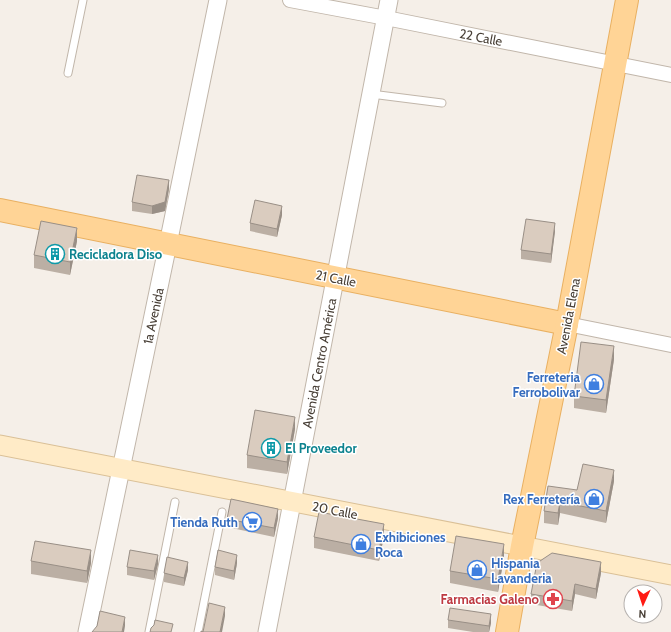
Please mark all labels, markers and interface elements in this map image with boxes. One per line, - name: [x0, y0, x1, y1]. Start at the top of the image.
- street label: 22 Calle: [458, 25, 504, 49]
- building icon: Recicladora Diso: [44, 243, 66, 265]
- place label: Recicladora Diso: [69, 246, 163, 262]
- street label: 21 Calle: [314, 266, 358, 290]
- street label: Avenida Elena: [553, 276, 583, 355]
- street label: 1a Avenida: [139, 286, 167, 346]
- street label: Avenida Centro América: [299, 296, 340, 429]
- place label: Ferreteria Ferrobolivar: [513, 369, 581, 400]
- shop icon: Ferreteria Ferrobolivar: [583, 373, 605, 395]
- building icon: El Proveedor: [260, 437, 282, 459]
- place label: El Proveedor: [285, 440, 357, 456]
- shop icon: Rex Ferretería: [583, 488, 605, 510]
- place label: Rex Ferretería: [503, 491, 581, 507]
- street label: 20 Calle: [311, 498, 359, 522]
- supermarket icon: Tienda Ruth: [241, 511, 263, 533]
- place label: Tienda Ruth: [170, 514, 238, 530]
- place label: Exhibiciones Roca: [375, 529, 446, 560]
- shop icon: Exhibiciones Roca: [350, 533, 372, 555]
- place label: Hispania Lavanderia: [491, 555, 552, 586]
- shop icon: Hispania Lavanderia: [466, 559, 488, 581]
- north arrow: [623, 584, 663, 624]
- pharmacy icon: Farmacias Galeno: [542, 588, 564, 610]
- place label: Farmacias Galeno: [440, 591, 540, 607]
- text: N: [638, 607, 647, 621]

